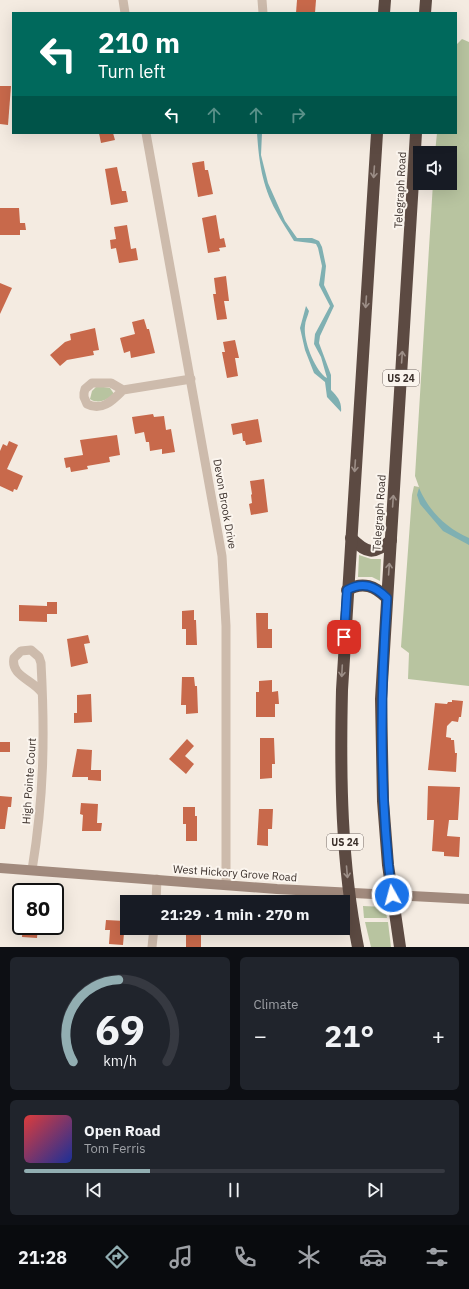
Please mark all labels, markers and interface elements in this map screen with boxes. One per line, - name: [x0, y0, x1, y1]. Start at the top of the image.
- text: 210 m: [98, 24, 180, 61]
- icon: left: [32, 28, 84, 80]
- text: Turn left: [98, 60, 166, 83]
- icon: left: [161, 104, 183, 126]
- icon: ahead: [203, 104, 225, 126]
- icon: ahead: [245, 104, 267, 126]
- icon: right: [287, 104, 309, 126]
- map controls: [413, 146, 457, 190]
- button: sound: [413, 146, 457, 190]
- street label: Telegraph Road: [391, 151, 409, 229]
- one-way arrow: [370, 165, 378, 178]
- one-way arrow: [362, 295, 369, 308]
- one-way arrow: [399, 351, 406, 364]
- road number: US 24: [383, 370, 419, 386]
- street label: Devon Brook Drive: [210, 458, 240, 550]
- one-way arrow: [351, 459, 359, 472]
- street label: Telegraph Road: [369, 474, 389, 552]
- one-way arrow: [390, 495, 397, 508]
- one-way arrow: [385, 563, 392, 576]
- pin: [327, 620, 361, 654]
- icon: arrive: [333, 626, 355, 648]
- one-way arrow: [339, 664, 346, 677]
- street label: High Pointe Court: [19, 737, 39, 825]
- road number: US 24: [327, 834, 363, 850]
- street label: West Hickory Grove Road: [172, 862, 298, 884]
- one-way arrow: [344, 865, 351, 878]
- position arrow: [371, 874, 413, 916]
- speed limit sign: 80: [12, 883, 64, 935]
- text: 21:29 · 1 min · 270 m: [161, 905, 309, 924]
- text: Climate: [254, 996, 298, 1013]
- text: 69: [95, 1001, 145, 1055]
- text: 21°: [324, 1016, 374, 1055]
- text: −: [254, 1021, 267, 1050]
- text: +: [432, 1021, 445, 1050]
- text: km/h: [103, 1050, 137, 1069]
- text: Open Road: [84, 1121, 161, 1140]
- text: Tom Ferris: [84, 1140, 146, 1157]
- icon: previous: [83, 1179, 105, 1201]
- icon: pause: [223, 1179, 245, 1201]
- icon: next: [364, 1179, 386, 1201]
- icon: directions: [103, 1243, 131, 1271]
- icon: music: [167, 1243, 195, 1271]
- icon: phone: [231, 1243, 259, 1271]
- icon: climate: [295, 1243, 323, 1271]
- icon: car: [359, 1243, 387, 1271]
- icon: filters: [423, 1243, 451, 1271]
- text: 21:28: [18, 1246, 67, 1269]

